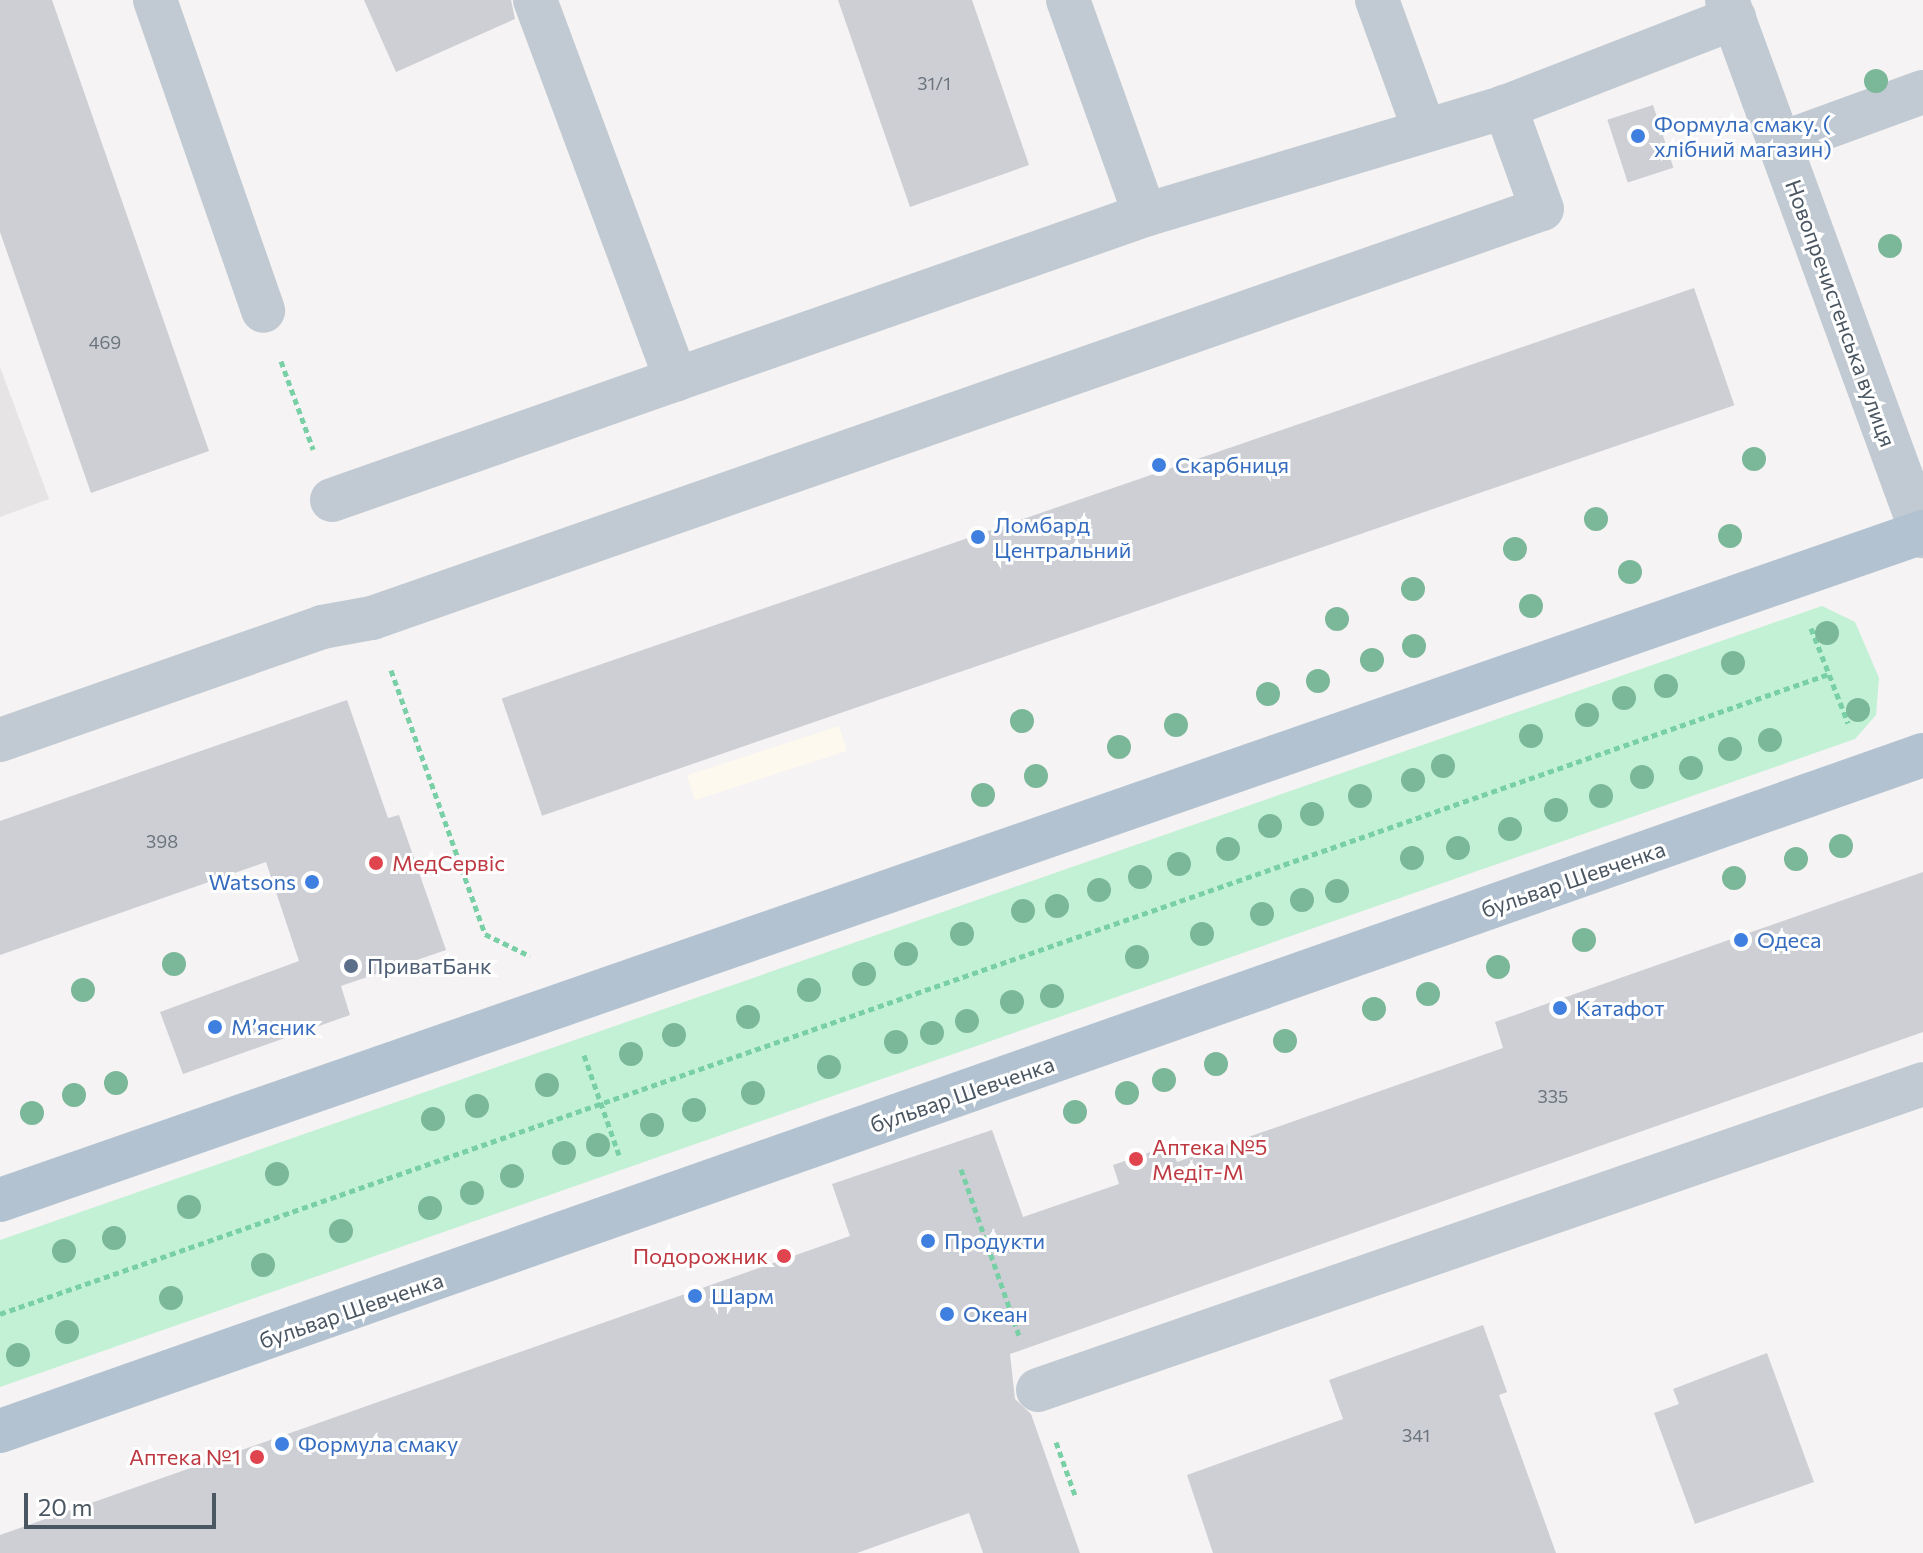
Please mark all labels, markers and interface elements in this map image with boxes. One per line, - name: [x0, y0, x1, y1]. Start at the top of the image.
- house number: 31/1: [917, 72, 951, 94]
- place label: Формула смаку. ( хлібний магазин): [1654, 110, 1832, 162]
- marker: Формула смаку. ( хлібний магазин): [1629, 127, 1647, 145]
- street label: Новопречистенська вулиця: [1780, 176, 1902, 450]
- house number: 469: [89, 331, 121, 353]
- place label: Скарбниця: [1175, 452, 1289, 478]
- marker: Скарбниця: [1150, 456, 1168, 474]
- place label: Ломбард Центральний: [994, 511, 1131, 562]
- marker: Ломбард Центральний: [969, 528, 987, 546]
- house number: 398: [146, 830, 178, 852]
- street label: бульвар Шевченка: [1477, 835, 1669, 923]
- place label: МедСервіс: [392, 850, 505, 876]
- marker: МедСервіс: [367, 854, 385, 872]
- place label: Watsons: [208, 869, 296, 895]
- marker: Watsons: [303, 873, 321, 891]
- place label: Одеса: [1757, 927, 1821, 953]
- marker: Одеса: [1732, 931, 1750, 949]
- place label: ПриватБанк: [367, 953, 492, 979]
- marker: ПриватБанк: [342, 957, 360, 975]
- place label: Катафот: [1576, 995, 1665, 1021]
- marker: Катафот: [1551, 999, 1569, 1017]
- place label: Мʼясник: [231, 1014, 316, 1040]
- marker: Мʼясник: [206, 1018, 224, 1036]
- street label: бульвар Шевченка: [866, 1050, 1058, 1138]
- house number: 335: [1538, 1085, 1568, 1107]
- place label: Аптека №5 Медіт-М: [1152, 1133, 1267, 1184]
- marker: Аптека №5 Медіт-М: [1127, 1150, 1145, 1168]
- place label: Продукти: [944, 1228, 1045, 1254]
- marker: Продукти: [919, 1232, 937, 1250]
- place label: Подорожник: [633, 1243, 768, 1269]
- marker: Подорожник: [775, 1247, 793, 1265]
- street label: бульвар Шевченка: [255, 1266, 447, 1354]
- place label: Шарм: [711, 1283, 774, 1309]
- marker: Шарм: [686, 1287, 704, 1305]
- place label: Океан: [963, 1301, 1028, 1327]
- marker: Океан: [938, 1305, 956, 1323]
- house number: 341: [1402, 1424, 1430, 1446]
- place label: Формула смаку: [298, 1431, 458, 1457]
- marker: Формула смаку: [273, 1435, 291, 1453]
- place label: Аптека №1: [129, 1444, 241, 1470]
- marker: Аптека №1: [248, 1448, 266, 1466]
- scale bar: [28, 1477, 220, 1527]
- text: 20 m: [38, 1492, 92, 1521]

